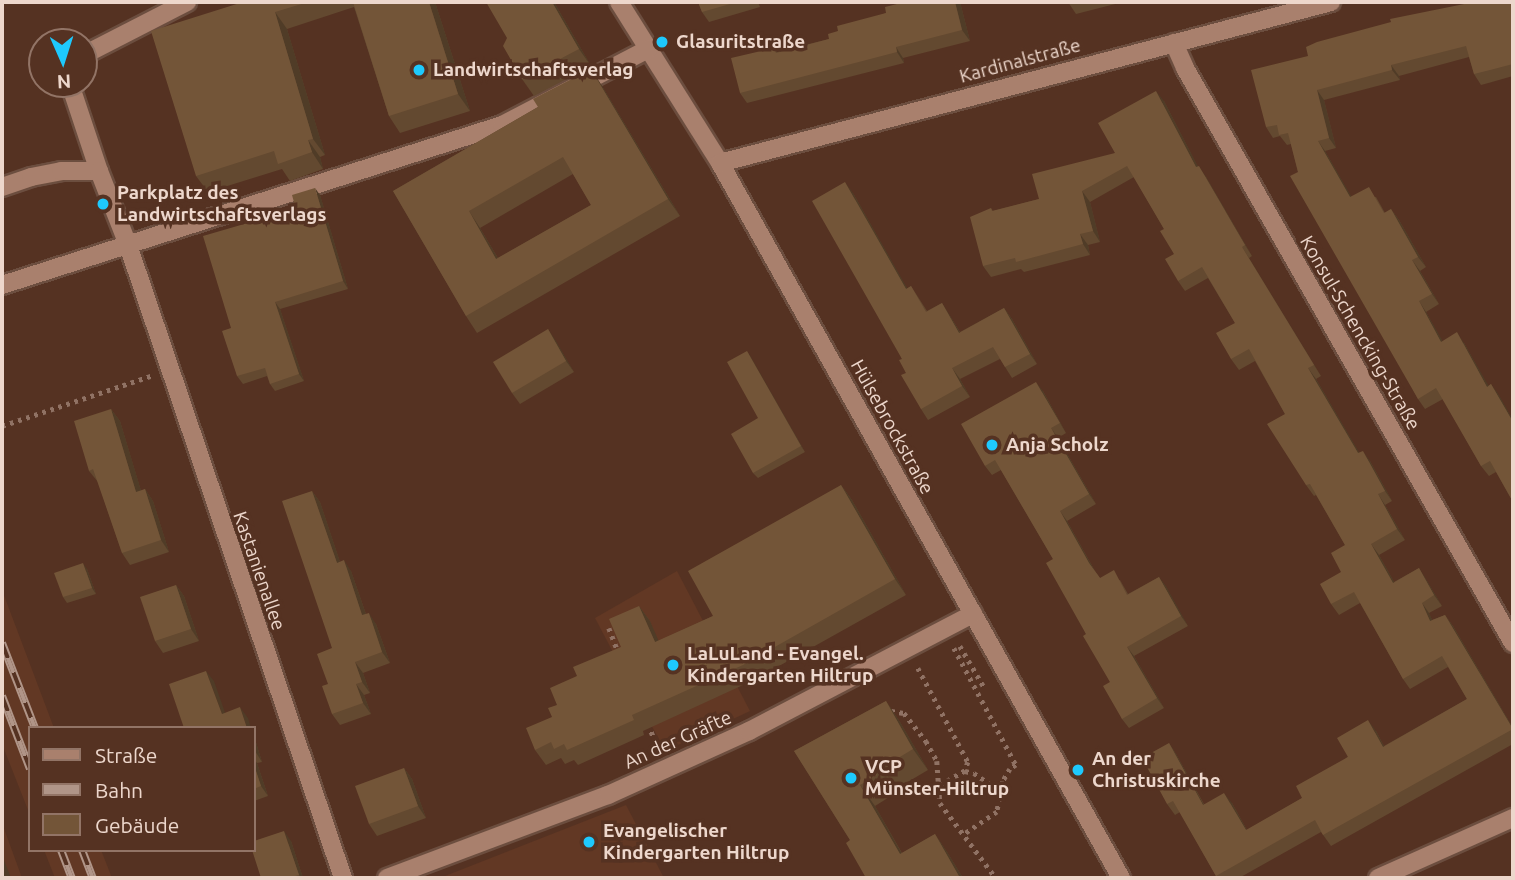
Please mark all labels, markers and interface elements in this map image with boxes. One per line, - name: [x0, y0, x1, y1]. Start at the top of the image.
- north arrow: [28, 28, 98, 98]
- place label: Glasuritstraße: [676, 31, 805, 53]
- marker: Glasuritstraße: [654, 34, 670, 50]
- street label: Kardinalstraße: [957, 34, 1083, 88]
- place label: Landwirtschaftsverlag: [433, 59, 633, 81]
- marker: Landwirtschaftsverlag: [411, 62, 427, 78]
- text: N: [56, 71, 72, 93]
- place label: Parkplatz des Landwirtschaftsverlags: [117, 182, 326, 226]
- marker: Parkplatz des Landwirtschaftsverlags: [95, 196, 111, 212]
- street label: Konsul-Schencking-Straße: [1295, 232, 1425, 434]
- street label: Hülsebrockstraße: [846, 356, 938, 498]
- place label: Anja Scholz: [1006, 434, 1109, 456]
- marker: Anja Scholz: [984, 437, 1000, 453]
- street label: Kastanienallee: [228, 509, 290, 633]
- place label: LaLuLand - Evangel. Kindergarten Hiltrup: [687, 643, 873, 687]
- marker: LaLuLand - Evangel. Kindergarten Hiltrup: [665, 657, 681, 673]
- street label: An der Gräfte: [621, 706, 735, 774]
- legend: [28, 726, 256, 852]
- text: Straße: [95, 743, 157, 767]
- place label: An der Christuskirche: [1092, 748, 1221, 792]
- place label: VCP Münster-Hiltrup: [865, 756, 1009, 800]
- marker: An der Christuskirche: [1070, 762, 1086, 778]
- marker: VCP Münster-Hiltrup: [843, 770, 859, 786]
- text: Bahn: [95, 778, 143, 802]
- text: Gebäude: [95, 813, 179, 837]
- place label: Evangelischer Kindergarten Hiltrup: [603, 820, 789, 864]
- marker: Evangelischer Kindergarten Hiltrup: [581, 834, 597, 850]

